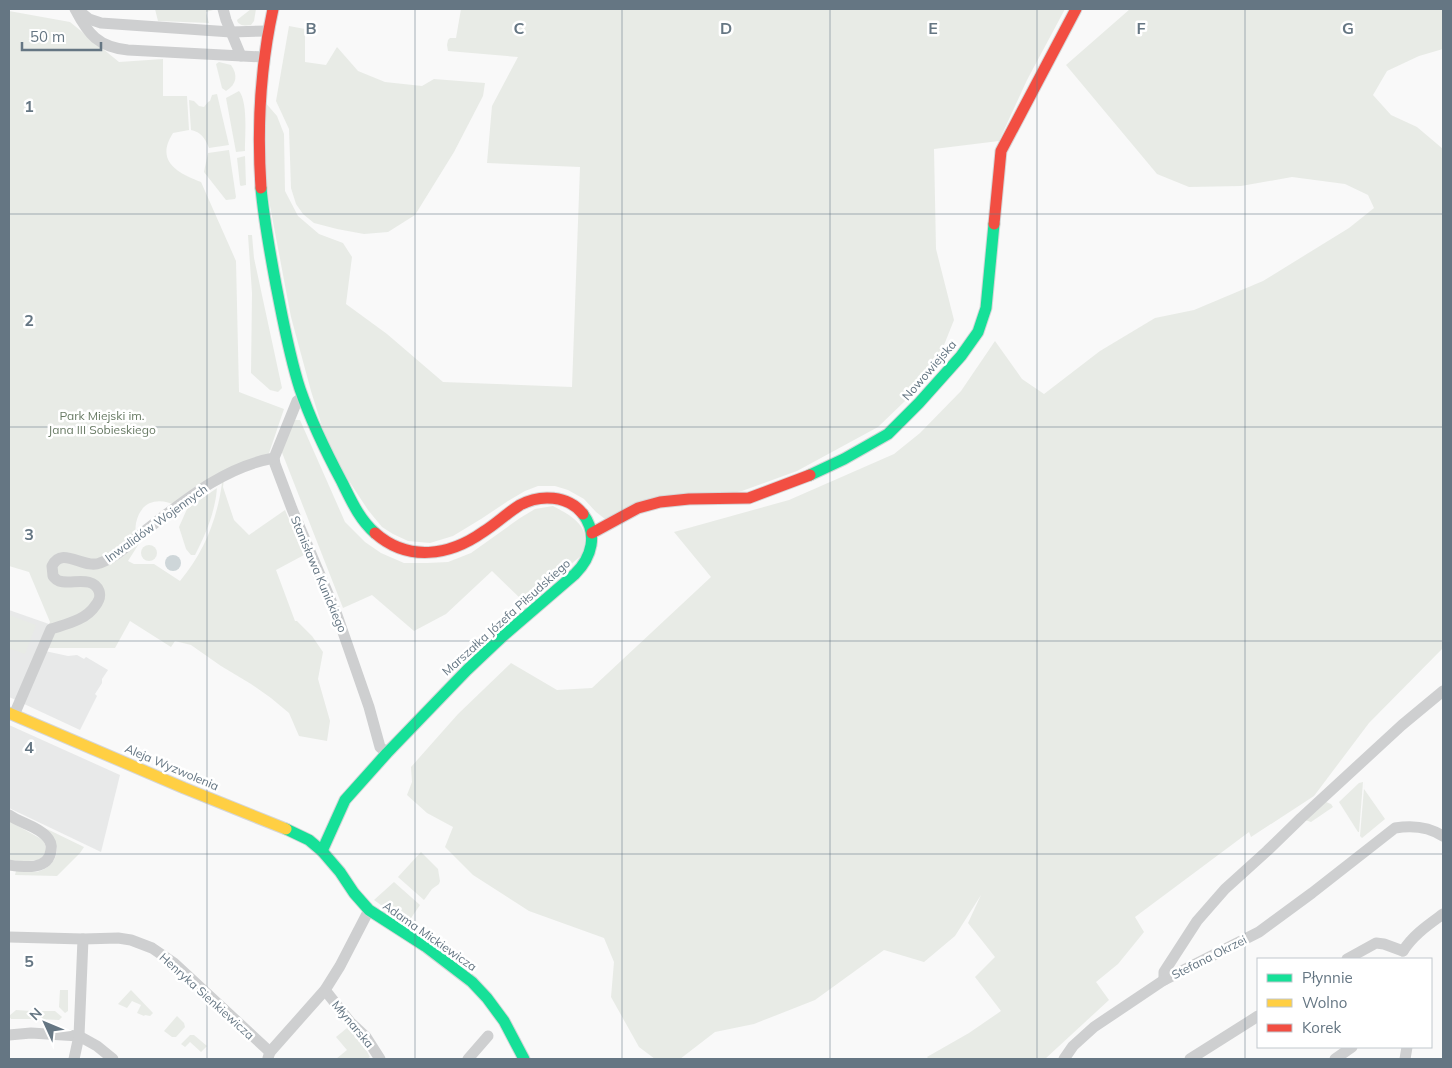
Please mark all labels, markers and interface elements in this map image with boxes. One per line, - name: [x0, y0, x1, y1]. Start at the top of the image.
- text: B: [305, 18, 317, 38]
- text: C: [514, 18, 525, 38]
- text: D: [720, 18, 732, 38]
- text: E: [928, 18, 938, 38]
- text: F: [1136, 18, 1146, 38]
- text: G: [1342, 18, 1354, 38]
- scale bar: [22, 20, 101, 52]
- text: 50 m: [30, 27, 65, 46]
- text: 1: [24, 96, 34, 116]
- text: 2: [24, 310, 34, 330]
- street label: Nowowiejska: [899, 337, 959, 403]
- park label: Park Miejski im. Jana III Sobieskiego: [48, 408, 156, 437]
- street label: Inwalidów Wojennych: [102, 481, 210, 565]
- street label: Stanisława Kunickiego: [288, 513, 350, 635]
- text: 3: [24, 524, 34, 544]
- street label: Marszałka Józefa Piłsudskiego: [439, 555, 573, 679]
- text: 4: [24, 737, 34, 757]
- street label: Aleja Wyzwolenia: [123, 740, 221, 794]
- street label: Adama Mickiewicza: [380, 898, 480, 974]
- street label: Stefana Okrzei: [1169, 932, 1249, 982]
- street label: Henryka Sienkiewicza: [157, 950, 257, 1042]
- text: 5: [24, 951, 34, 971]
- legend: [1257, 958, 1432, 1048]
- text: Płynnie: [1302, 968, 1353, 987]
- text: Wolno: [1302, 993, 1347, 1012]
- street label: Młynarska: [329, 997, 377, 1051]
- north arrow: [20, 998, 70, 1048]
- text: N: [26, 1004, 46, 1024]
- text: Korek: [1302, 1018, 1341, 1037]

